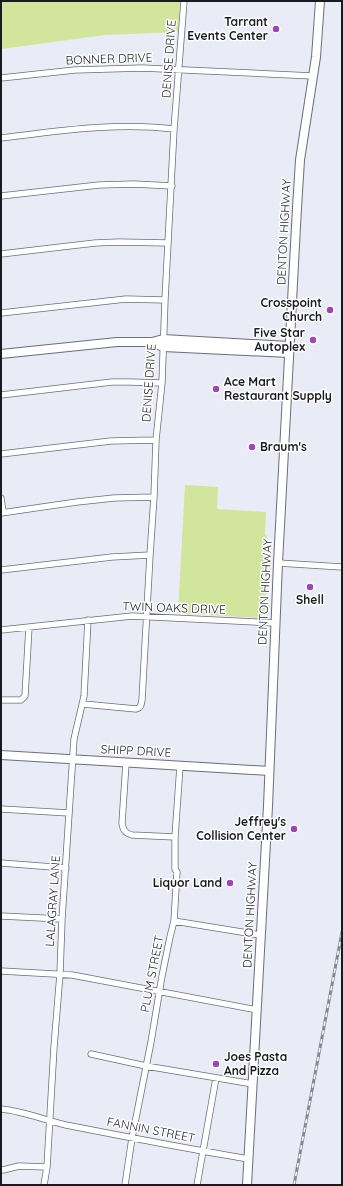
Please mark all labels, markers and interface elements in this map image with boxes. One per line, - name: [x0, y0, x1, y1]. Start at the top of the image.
- place label: Tarrant Events Center: [187, 14, 268, 43]
- street label: DENISE DRIVE: [158, 19, 179, 99]
- marker: Tarrant Events Center: [271, 24, 281, 34]
- street label: BONNER DRIVE: [65, 49, 153, 68]
- street label: DENTON HIGHWAY: [273, 178, 294, 285]
- place label: Crosspoint Church: [261, 295, 322, 324]
- marker: Crosspoint Church: [325, 305, 335, 315]
- place label: Five Star Autoplex: [253, 325, 305, 354]
- marker: Five Star Autoplex: [308, 335, 318, 345]
- street label: DENISE DRIVE: [138, 343, 159, 423]
- place label: Ace Mart Restaurant Supply: [224, 374, 332, 403]
- marker: Ace Mart Restaurant Supply: [211, 384, 221, 394]
- place label: Braum's: [260, 439, 307, 454]
- marker: Braum's: [247, 442, 257, 452]
- street label: DENTON HIGHWAY: [254, 538, 275, 645]
- marker: Shell: [305, 582, 315, 592]
- place label: Shell: [296, 592, 324, 607]
- street label: TWIN OAKS DRIVE: [122, 598, 226, 617]
- street label: SHIPP DRIVE: [100, 741, 172, 760]
- place label: Jeffrey's Collision Center: [196, 814, 286, 843]
- marker: Jeffrey's Collision Center: [289, 824, 299, 834]
- street label: LALAGRAY LANE: [42, 855, 63, 947]
- street label: DENTON HIGHWAY: [239, 861, 260, 968]
- place label: Liquor Land: [153, 875, 222, 890]
- marker: Liquor Land: [225, 878, 235, 888]
- street label: PLUM STREET: [137, 934, 166, 1014]
- place label: Joes Pasta And Pizza: [224, 1049, 287, 1078]
- marker: Joes Pasta And Pizza: [211, 1059, 221, 1069]
- street label: FANNIN STREET: [106, 1114, 196, 1145]

